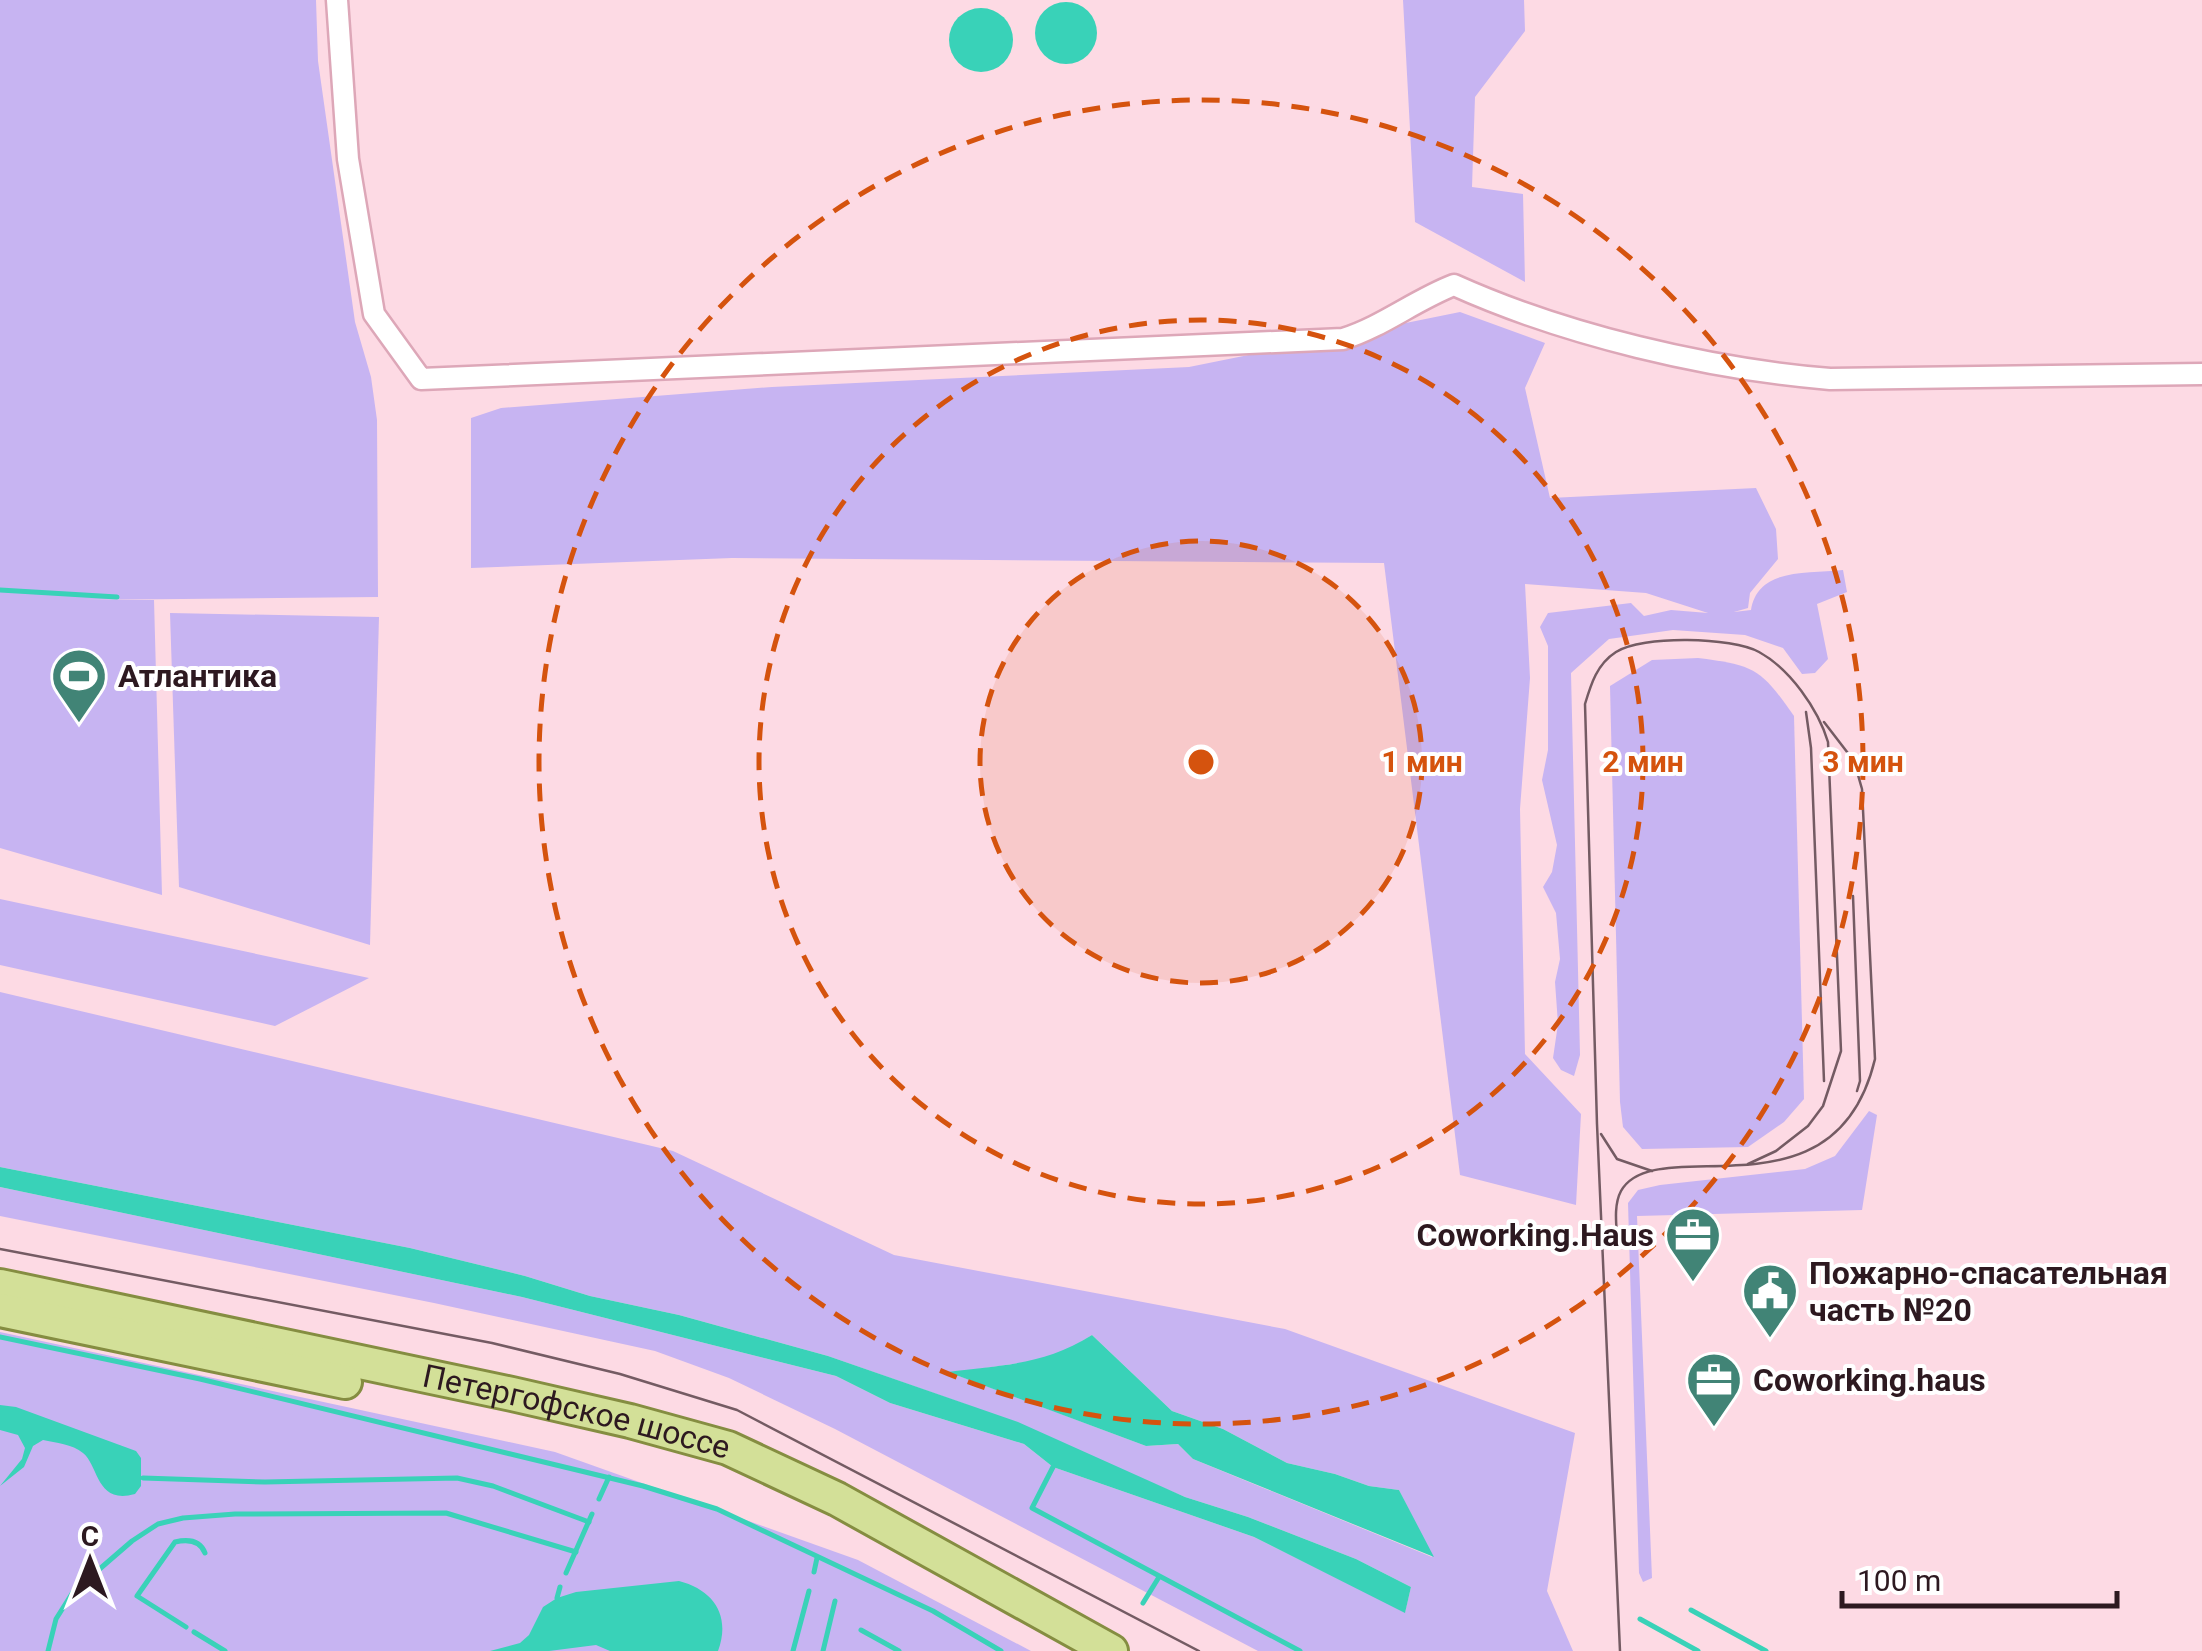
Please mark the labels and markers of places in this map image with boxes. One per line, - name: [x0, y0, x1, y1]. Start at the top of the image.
- sports icon: Атлантика: [49, 646, 109, 725]
- place label: Атлантика: [118, 657, 277, 695]
- centre of rings: [1183, 744, 1219, 780]
- office icon: Coworking.Haus: [1663, 1205, 1723, 1284]
- place label: Coworking.Haus: [1417, 1216, 1654, 1254]
- place label: Пожарно-спасательная часть №20: [1809, 1254, 2168, 1329]
- public building icon: Пожарно-спасательная часть №20: [1740, 1261, 1800, 1340]
- office icon: Coworking.haus: [1684, 1350, 1744, 1429]
- place label: Coworking.haus: [1753, 1361, 1986, 1399]

